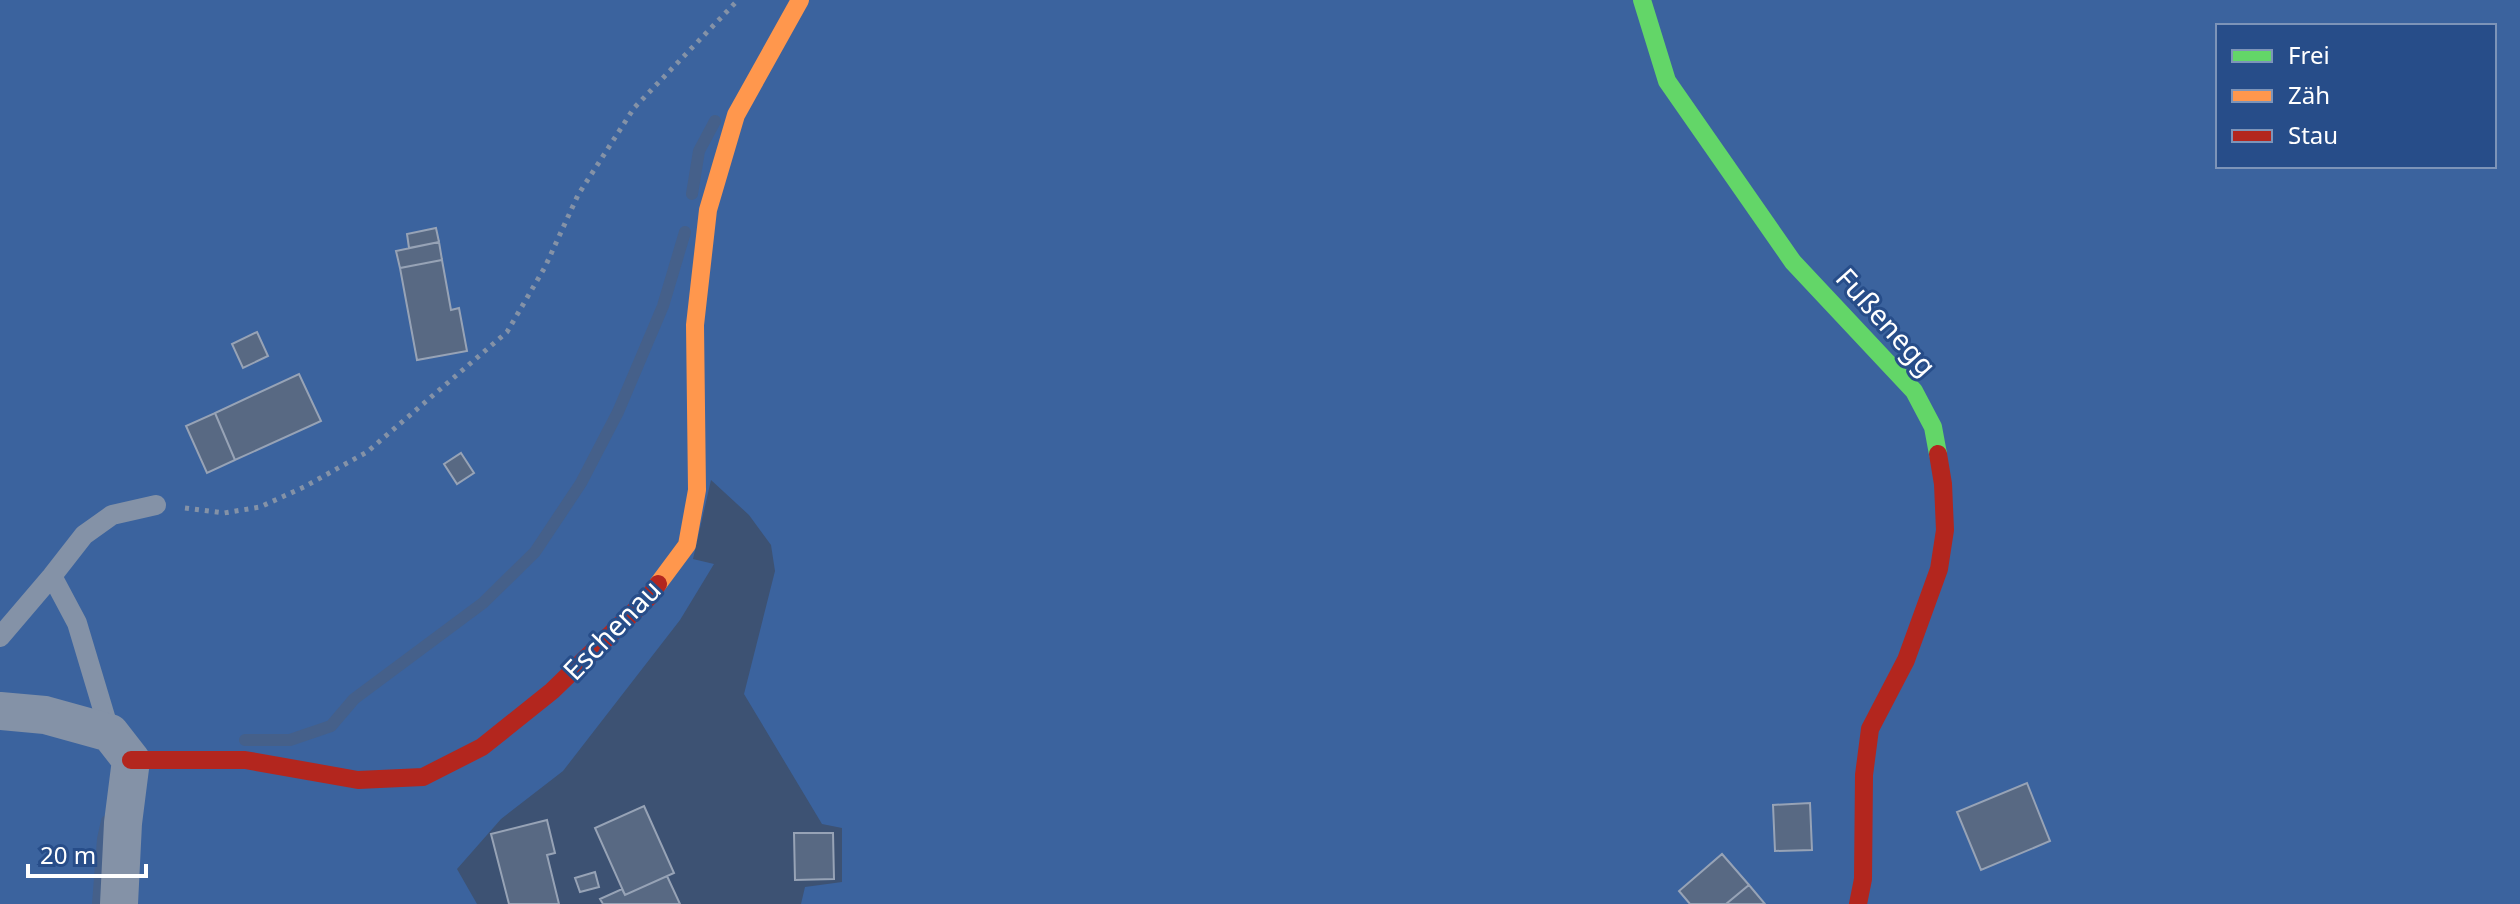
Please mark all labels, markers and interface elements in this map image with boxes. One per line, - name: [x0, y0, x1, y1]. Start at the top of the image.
- legend: [2216, 24, 2496, 168]
- text: Frei: [2288, 38, 2330, 71]
- text: Zäh: [2288, 78, 2330, 111]
- text: Stau: [2288, 118, 2338, 151]
- street label: Fußenegg: [1828, 259, 1945, 383]
- street label: Eschenau: [554, 571, 669, 688]
- scale bar: [28, 828, 146, 878]
- text: 20 m: [40, 838, 96, 871]

